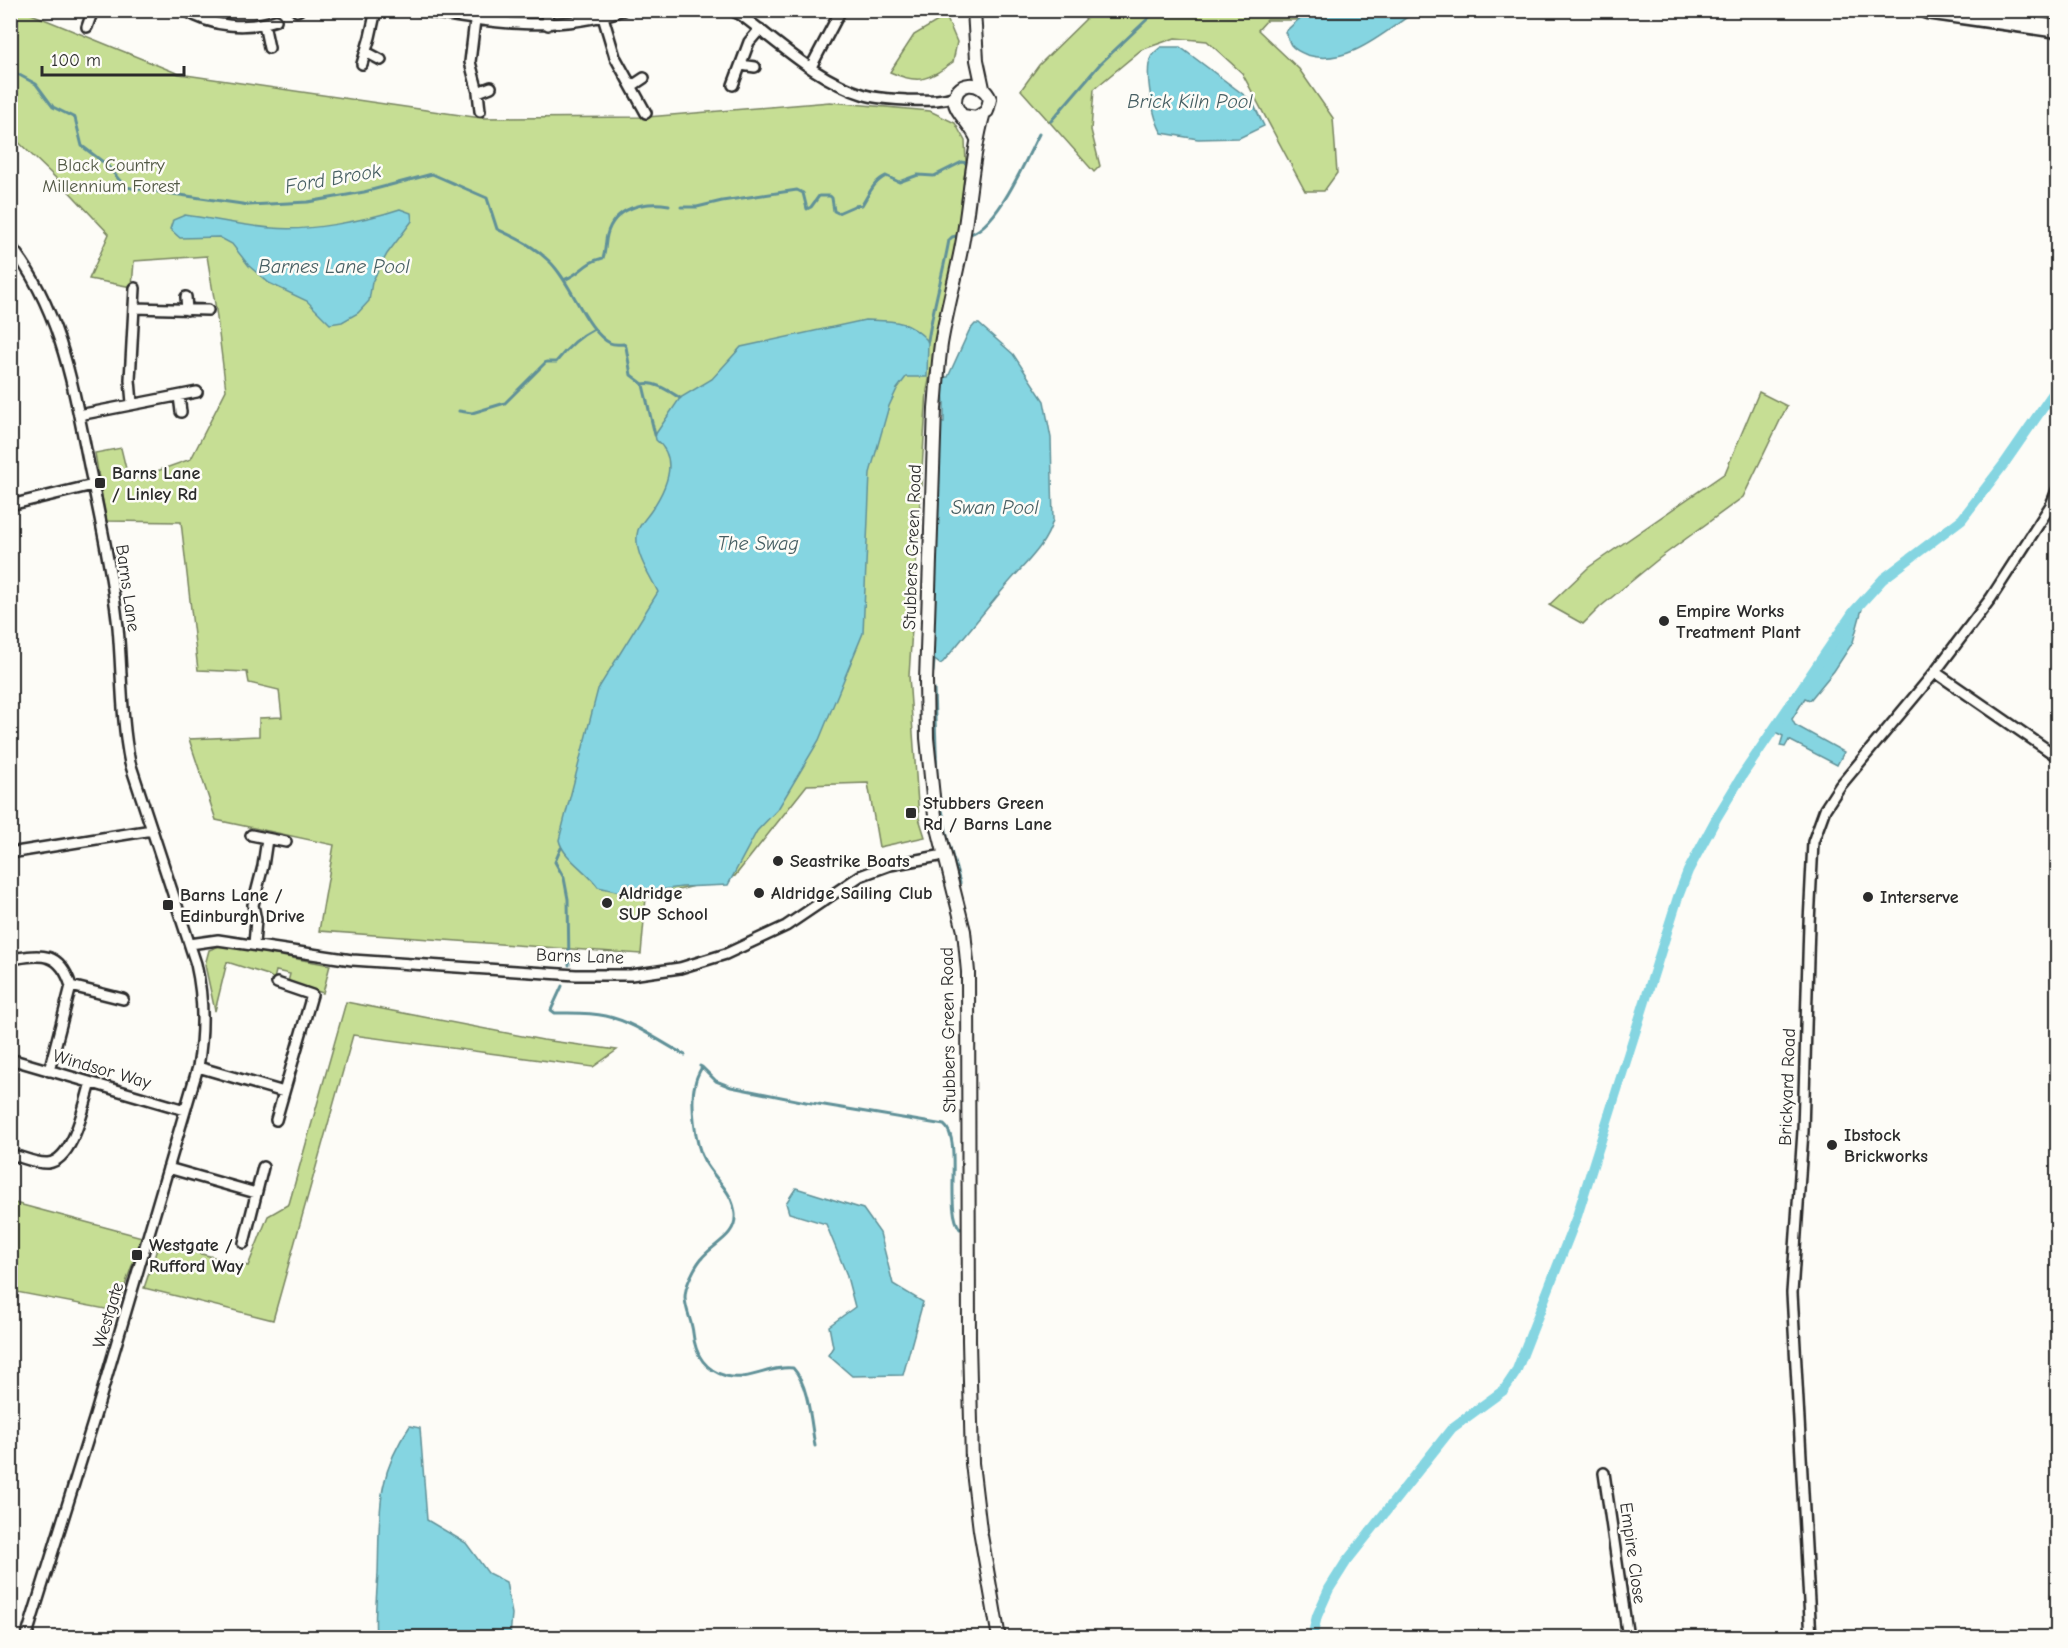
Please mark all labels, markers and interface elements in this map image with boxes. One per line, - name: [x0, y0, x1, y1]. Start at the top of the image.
- scale bar: [42, 39, 184, 77]
- text: 100 m: [51, 50, 101, 71]
- water label: Brick Kiln Pool: [1127, 90, 1253, 113]
- park label: Black Country Millennium Forest: [42, 155, 181, 197]
- water label: Ford Brook: [283, 159, 383, 198]
- water label: Barnes Lane Pool: [258, 255, 410, 278]
- place label: Barns Lane / Linley Rd: [112, 463, 200, 505]
- street label: Stubbers Green Road: [899, 464, 926, 630]
- marker: Barns Lane / Linley Rd: [93, 476, 107, 490]
- water label: Swan Pool: [951, 496, 1039, 519]
- water label: The Swag: [717, 532, 799, 555]
- street label: Barns Lane: [111, 543, 144, 633]
- place label: Empire Works Treatment Plant: [1676, 601, 1801, 643]
- marker: Empire Works Treatment Plant: [1657, 614, 1671, 628]
- place label: Stubbers Green Rd / Barns Lane: [923, 793, 1052, 835]
- marker: Stubbers Green Rd / Barns Lane: [904, 806, 918, 820]
- place label: Seastrike Boats: [790, 851, 910, 872]
- marker: Seastrike Boats: [771, 854, 785, 868]
- place label: Aldridge SUP School: [619, 883, 708, 925]
- place label: Aldridge Sailing Club: [771, 883, 933, 904]
- place label: Barns Lane / Edinburgh Drive: [180, 885, 305, 927]
- marker: Aldridge Sailing Club: [752, 886, 766, 900]
- place label: Interserve: [1880, 887, 1959, 908]
- marker: Interserve: [1861, 890, 1875, 904]
- marker: Aldridge SUP School: [600, 896, 614, 910]
- marker: Barns Lane / Edinburgh Drive: [161, 898, 175, 912]
- street label: Barns Lane: [536, 944, 624, 969]
- street label: Stubbers Green Road: [937, 947, 960, 1113]
- street label: Brickyard Road: [1775, 1028, 1800, 1146]
- street label: Windsor Way: [50, 1045, 154, 1094]
- place label: Ibstock Brickworks: [1844, 1125, 1928, 1167]
- marker: Ibstock Brickworks: [1825, 1138, 1839, 1152]
- place label: Westgate / Rufford Way: [149, 1235, 244, 1277]
- marker: Westgate / Rufford Way: [130, 1248, 144, 1262]
- street label: Westgate: [88, 1280, 128, 1351]
- street label: Empire Close: [1615, 1501, 1650, 1605]

